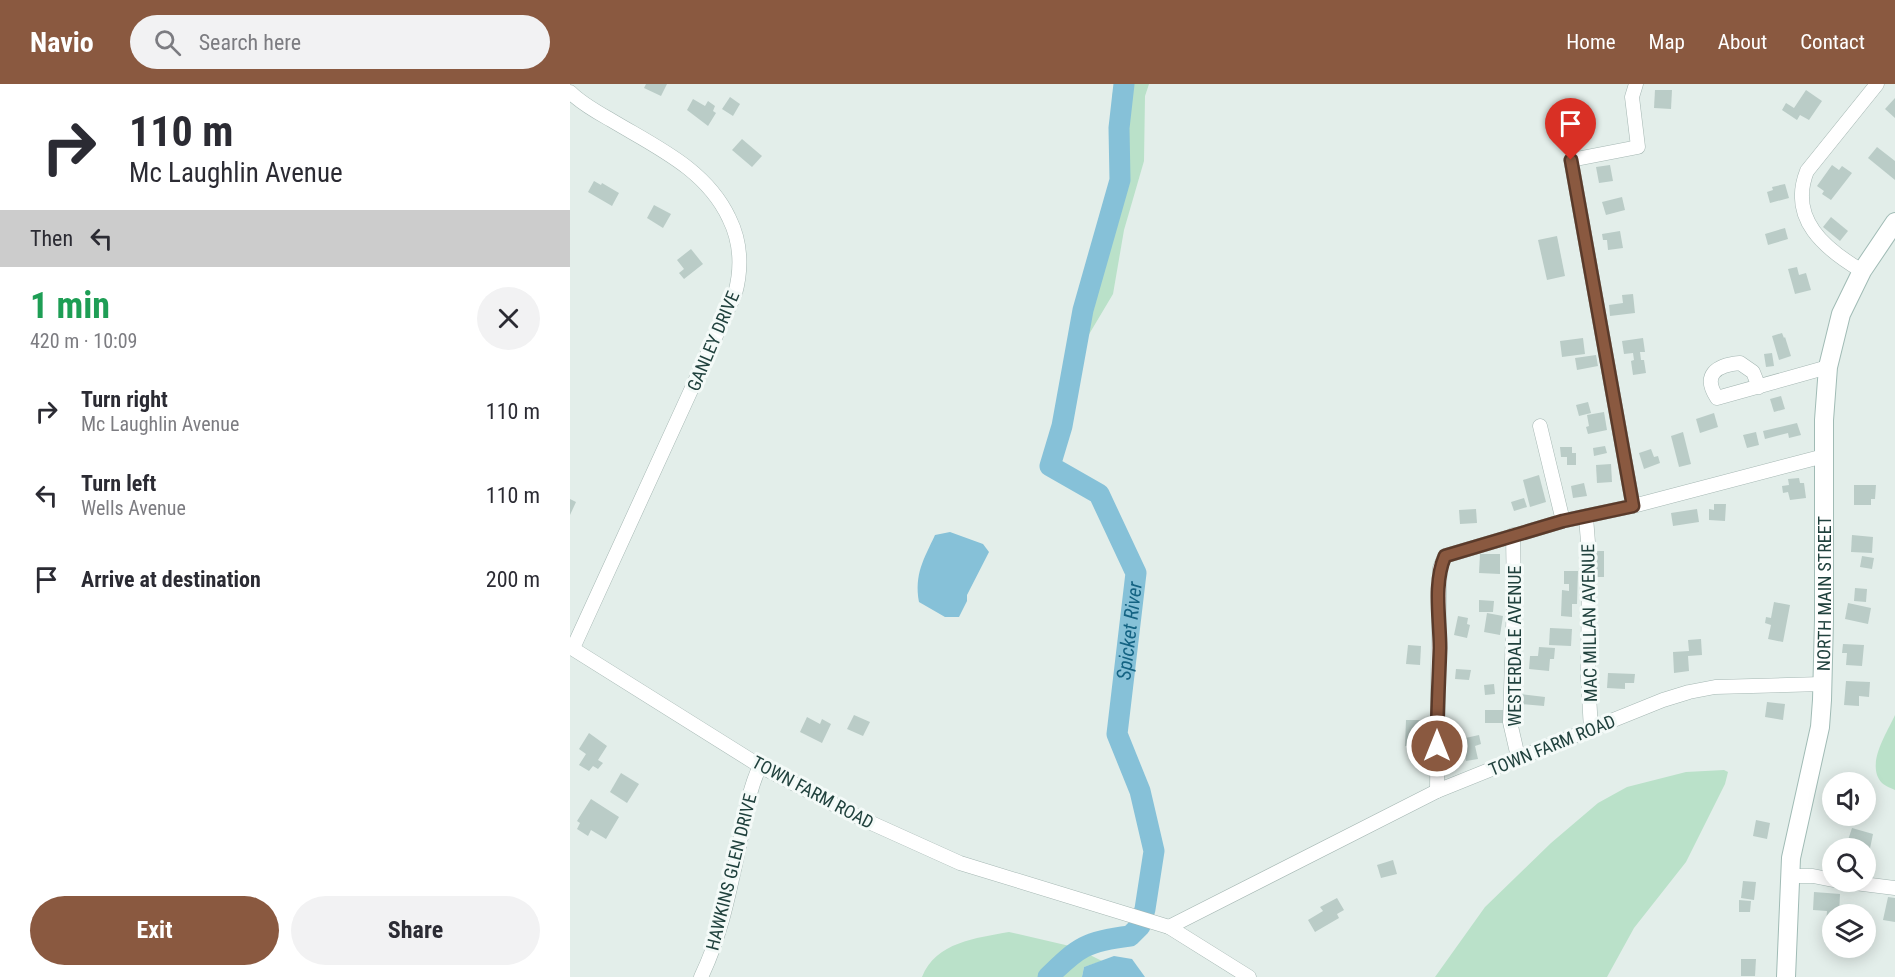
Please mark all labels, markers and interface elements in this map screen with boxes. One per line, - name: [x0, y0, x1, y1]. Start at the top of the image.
- search box: [130, 15, 550, 69]
- text: Navio: [30, 26, 94, 59]
- icon: search: [151, 26, 184, 59]
- text: Search here: [199, 30, 301, 55]
- text: Home: [1566, 30, 1616, 54]
- text: Map: [1649, 30, 1685, 54]
- text: About: [1718, 30, 1767, 54]
- text: Contact: [1800, 30, 1865, 54]
- pin: [1545, 98, 1596, 160]
- text: 110 m: [129, 107, 234, 156]
- icon: arrive: [1554, 107, 1587, 140]
- icon: right: [30, 108, 108, 186]
- text: Mc Laughlin Avenue: [129, 157, 343, 189]
- icon: left: [85, 222, 118, 255]
- text: Then: [30, 226, 73, 251]
- text: 1 min: [30, 285, 110, 327]
- button: close: [477, 287, 540, 350]
- street label: GANLEY DRIVE: [683, 288, 744, 394]
- text: 420 m · 10:09: [30, 329, 137, 353]
- text: Turn right: [81, 387, 168, 412]
- icon: right: [30, 395, 63, 428]
- text: 110 m: [486, 399, 540, 424]
- text: Mc Laughlin Avenue: [81, 412, 239, 436]
- text: Turn left: [81, 471, 156, 496]
- icon: left: [30, 479, 63, 512]
- text: 110 m: [486, 483, 540, 508]
- text: Wells Avenue: [81, 496, 186, 520]
- street label: NORTH MAIN STREET: [1812, 516, 1835, 671]
- street label: MAC MILLAN AVENUE: [1577, 544, 1601, 702]
- icon: arrive: [30, 563, 63, 596]
- street label: WESTERDALE AVENUE: [1504, 566, 1525, 726]
- text: Arrive at destination: [81, 567, 261, 592]
- text: 200 m: [486, 567, 540, 592]
- water label: Spicket River: [1111, 579, 1147, 681]
- street label: TOWN FARM ROAD: [1486, 710, 1618, 780]
- position arrow: [1405, 714, 1469, 778]
- street label: TOWN FARM ROAD: [749, 751, 877, 833]
- map controls: [1822, 772, 1876, 958]
- button: sound: [1822, 772, 1876, 826]
- street label: HAWKINS GLEN DRIVE: [701, 792, 761, 952]
- button: search: [1822, 838, 1876, 892]
- button: Exit: [30, 896, 279, 965]
- button: Share: [291, 896, 540, 965]
- button: layers: [1822, 904, 1876, 958]

